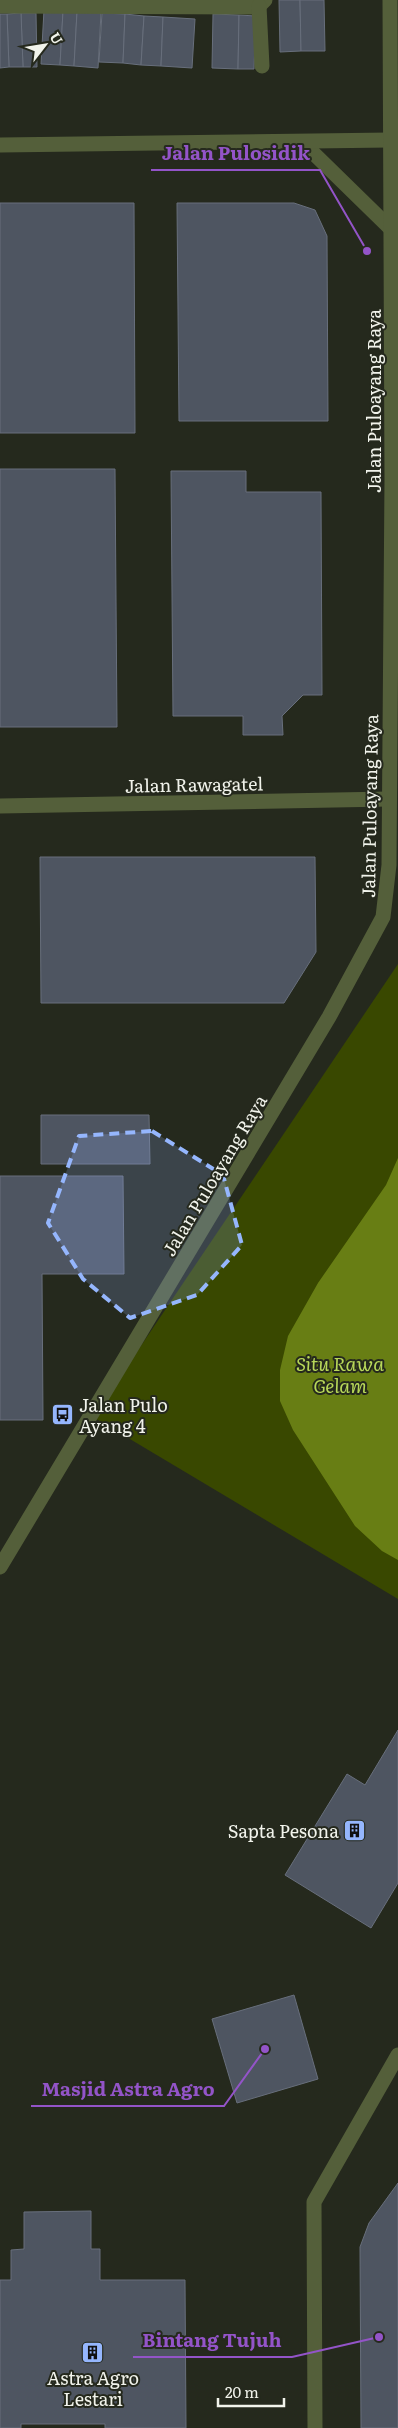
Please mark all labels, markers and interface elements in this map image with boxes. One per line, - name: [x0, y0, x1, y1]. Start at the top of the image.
- north arrow: [20, 20, 70, 70]
- text: U: [46, 28, 68, 48]
- callout: Jalan Pulosidik: [151, 136, 320, 170]
- text: Jalan Pulosidik: [162, 138, 310, 166]
- street label: Jalan Puloayang Raya: [360, 309, 387, 493]
- street label: Jalan Puloayang Raya: [354, 714, 384, 898]
- street label: Jalan Rawagatel: [125, 769, 263, 799]
- street label: Jalan Puloayang Raya: [155, 1089, 273, 1261]
- water label: Situ Rawa Gelam: [296, 1349, 384, 1399]
- place label: Jalan Pulo Ayang 4: [79, 1391, 168, 1439]
- bus stop icon: Jalan Pulo Ayang 4: [51, 1402, 75, 1426]
- place label: Sapta Pesona: [228, 1817, 339, 1844]
- building icon: Sapta Pesona: [343, 1818, 367, 1842]
- callout: Masjid Astra Agro: [31, 2072, 224, 2106]
- text: Masjid Astra Agro: [42, 2074, 215, 2102]
- callout: Bintang Tujuh: [133, 2323, 292, 2357]
- text: Bintang Tujuh: [142, 2325, 282, 2353]
- building icon: Astra Agro Lestari: [81, 2340, 105, 2364]
- place label: Astra Agro Lestari: [47, 2364, 139, 2412]
- scale bar: [218, 2376, 284, 2408]
- text: 20 m: [225, 2380, 259, 2403]

